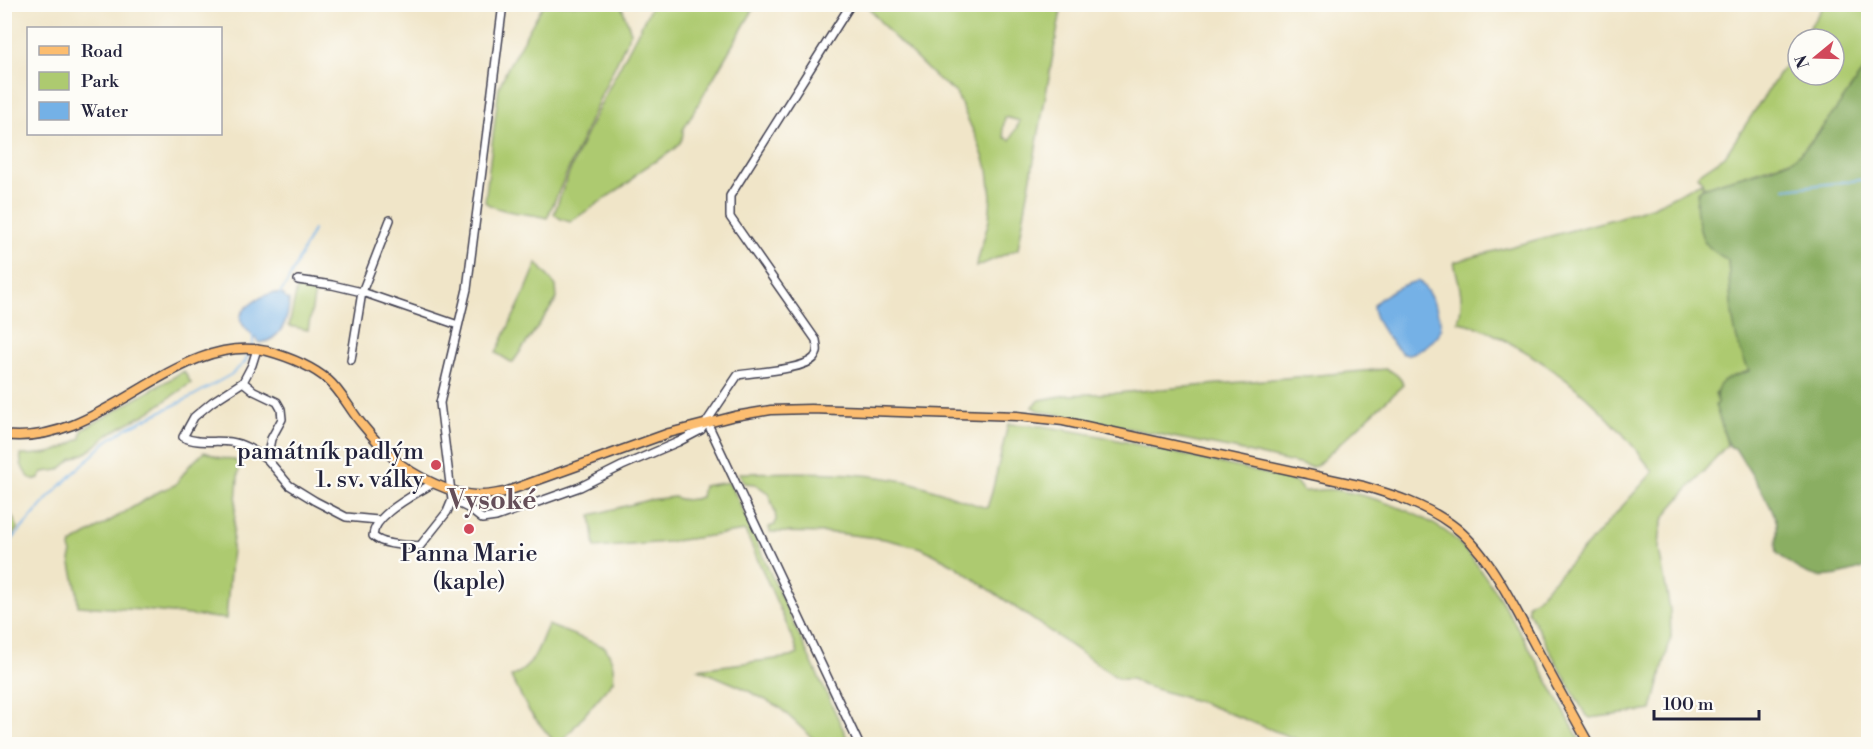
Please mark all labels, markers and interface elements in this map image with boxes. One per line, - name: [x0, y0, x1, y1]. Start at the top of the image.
- legend: [27, 27, 222, 135]
- north arrow: [1786, 27, 1846, 87]
- text: Road: [81, 40, 124, 63]
- text: N: [1791, 52, 1814, 71]
- text: Park: [81, 70, 120, 93]
- text: Water: [80, 100, 129, 123]
- place label: památník padlým 1. sv. války: [237, 437, 424, 495]
- marker: památník padlým 1. sv. války: [429, 458, 443, 472]
- district label: Vysoké: [446, 484, 537, 518]
- marker: Panna Marie (kaple): [462, 522, 476, 536]
- place label: Panna Marie (kaple): [400, 539, 538, 597]
- scale bar: [1654, 683, 1759, 721]
- text: 100 m: [1663, 693, 1714, 716]

